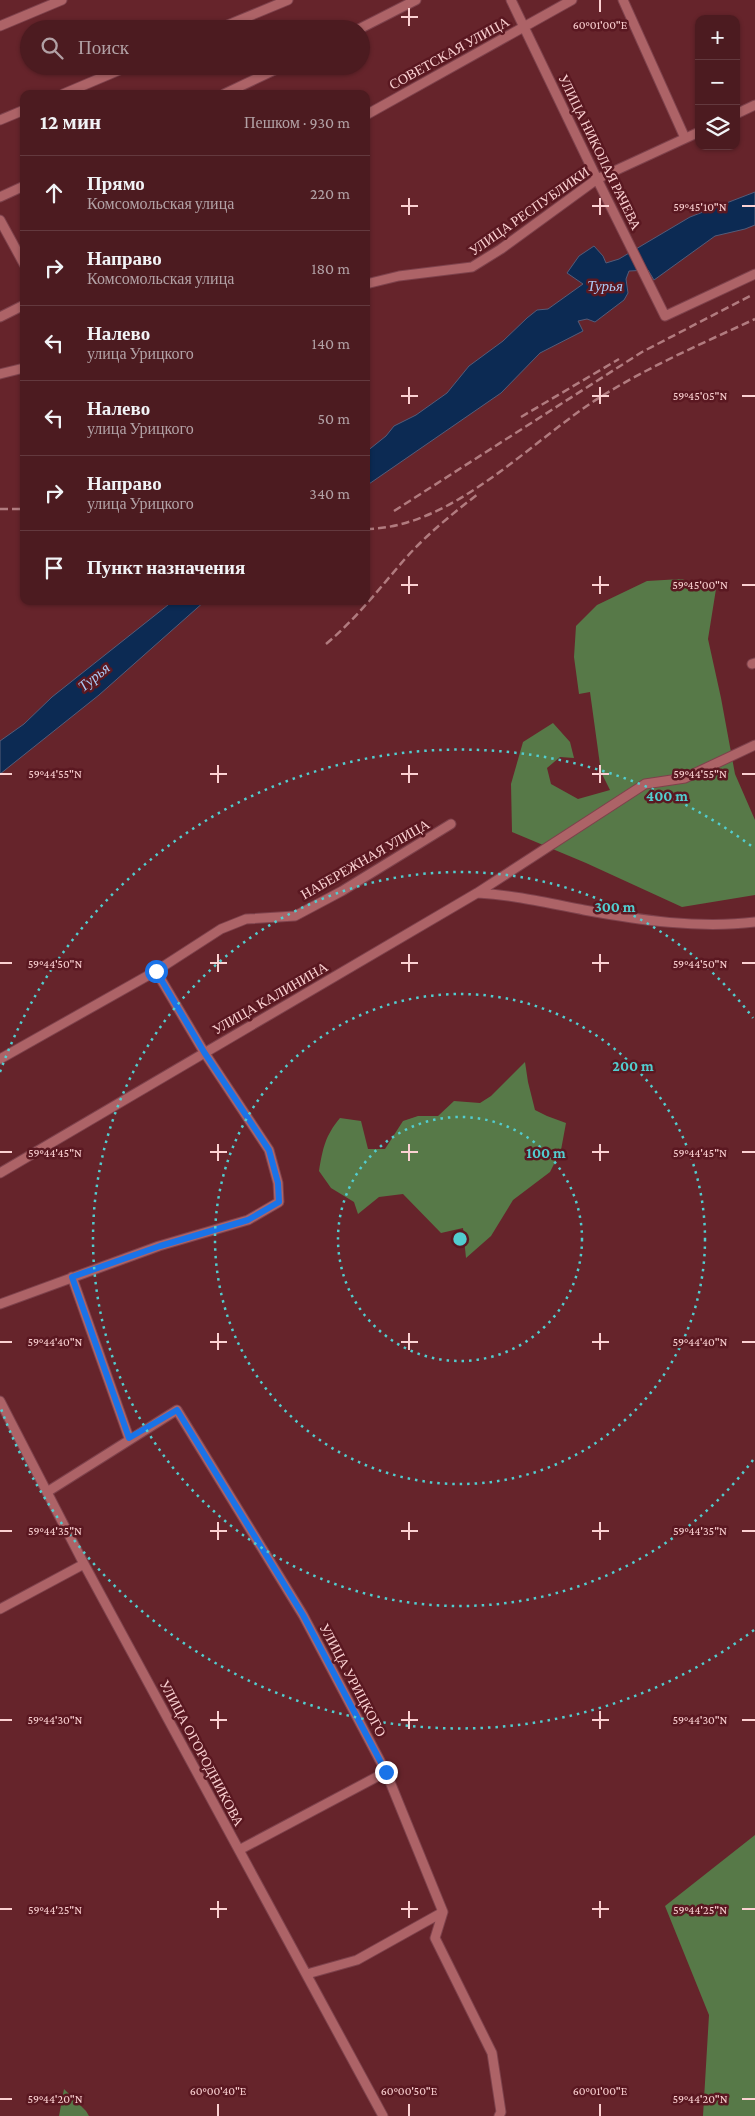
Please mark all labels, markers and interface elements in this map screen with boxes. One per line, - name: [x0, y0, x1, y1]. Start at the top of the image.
- street label: СОВЕТСКАЯ УЛИЦА: [386, 13, 513, 93]
- map controls: [695, 15, 740, 150]
- button: +: [695, 15, 740, 60]
- text: 60°01'00"E: [573, 18, 628, 32]
- search box: [20, 20, 370, 75]
- icon: search: [38, 34, 66, 62]
- text: Поиск: [78, 37, 129, 58]
- button: −: [695, 60, 740, 105]
- street label: УЛИЦА НИКОЛАЯ РАЧЕВА: [555, 72, 645, 233]
- button: layers: [695, 105, 740, 150]
- text: 12 мин: [40, 110, 101, 134]
- text: Пешком · 930 m: [244, 114, 350, 131]
- street label: УЛИЦА РЕСПУБЛИКИ: [466, 163, 592, 259]
- text: Прямо: [87, 173, 145, 194]
- icon: ahead: [40, 179, 68, 207]
- text: 220 m: [310, 185, 350, 202]
- text: Комсомольская улица: [87, 195, 234, 212]
- text: 59°45'10"N: [673, 200, 727, 214]
- text: Направо: [87, 248, 162, 269]
- icon: right: [40, 254, 68, 282]
- text: 180 m: [311, 260, 350, 277]
- text: Комсомольская улица: [87, 270, 234, 287]
- water label: Турья: [587, 278, 623, 294]
- text: Налево: [87, 323, 150, 344]
- icon: left: [40, 329, 68, 357]
- text: 140 m: [312, 335, 350, 352]
- text: улица Урицкого: [87, 345, 194, 362]
- text: 59°45'05"N: [673, 389, 727, 403]
- text: Налево: [87, 398, 150, 419]
- icon: left: [40, 404, 68, 432]
- text: 50 m: [318, 410, 350, 427]
- text: улица Урицкого: [87, 420, 194, 437]
- text: Направо: [87, 473, 162, 494]
- icon: right: [40, 479, 68, 507]
- text: 340 m: [309, 485, 350, 502]
- text: улица Урицкого: [87, 495, 194, 512]
- icon: arrive: [40, 554, 68, 582]
- text: Пункт назначения: [87, 557, 245, 578]
- text: 59°45'00"N: [672, 578, 728, 592]
- water label: Турья: [75, 660, 113, 694]
- text: 59°44'55"N: [28, 767, 82, 781]
- text: 59°44'55"N: [673, 767, 727, 781]
- text: 400 m: [646, 788, 688, 804]
- street label: НАБЕРЕЖНАЯ УЛИЦА: [298, 815, 433, 902]
- text: 300 m: [594, 899, 636, 915]
- text: 59°44'50"N: [28, 957, 82, 971]
- text: 59°44'50"N: [673, 957, 727, 971]
- street label: УЛИЦА КАЛИНИНА: [210, 958, 331, 1037]
- route start: [145, 960, 168, 983]
- text: 200 m: [612, 1058, 654, 1074]
- text: 100 m: [526, 1145, 566, 1161]
- text: 59°44'45"N: [28, 1146, 82, 1160]
- text: 59°44'45"N: [673, 1146, 727, 1160]
- centre of rings: [451, 1230, 469, 1248]
- text: 59°44'40"N: [28, 1335, 83, 1349]
- text: 59°44'40"N: [673, 1335, 728, 1349]
- text: 59°44'35"N: [28, 1524, 82, 1538]
- text: 59°44'35"N: [673, 1524, 727, 1538]
- street label: УЛИЦА УРИЦКОГО: [316, 1621, 390, 1739]
- street label: УЛИЦА ОГОРОДНИКОВА: [157, 1677, 248, 1830]
- text: 59°44'30"N: [28, 1713, 83, 1727]
- text: 59°44'30"N: [673, 1713, 728, 1727]
- route end: [375, 1761, 398, 1784]
- text: 59°44'25"N: [28, 1903, 82, 1917]
- text: 59°44'25"N: [673, 1903, 727, 1917]
- text: 60°00'40"E: [190, 2084, 247, 2098]
- text: 60°00'50"E: [381, 2084, 438, 2098]
- text: 60°01'00"E: [573, 2084, 628, 2098]
- text: 59°44'20"N: [27, 2092, 83, 2106]
- text: 59°44'20"N: [672, 2092, 728, 2106]

